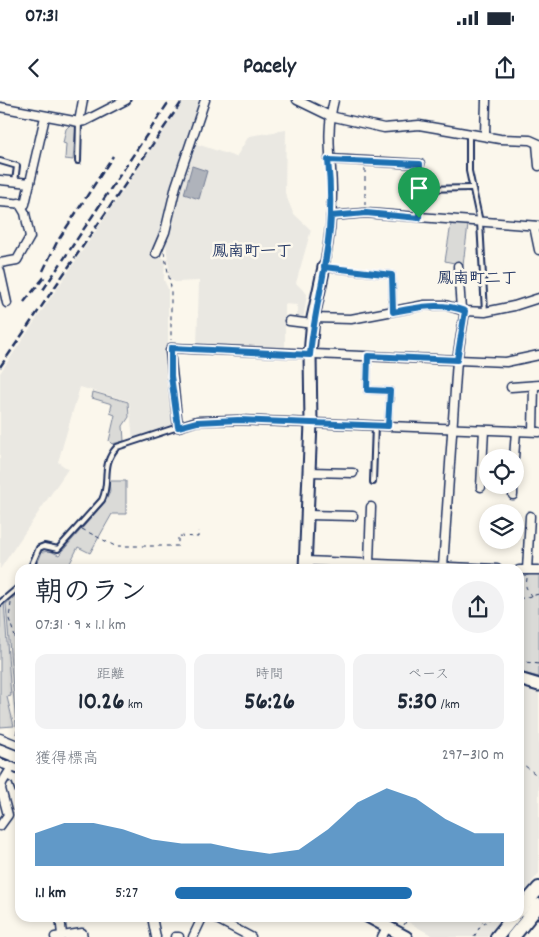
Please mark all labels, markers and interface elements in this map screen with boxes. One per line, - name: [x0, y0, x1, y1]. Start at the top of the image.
- text: 07:31: [25, 4, 58, 31]
- text: Pacely: [243, 52, 296, 83]
- icon: back: [20, 54, 48, 82]
- icon: share: [491, 54, 519, 82]
- pin: [398, 167, 440, 218]
- icon: arrive: [405, 174, 433, 202]
- district label: 鳳南町一丁: [212, 241, 292, 264]
- district label: 鳳南町二丁: [437, 268, 517, 291]
- map controls: [479, 449, 524, 549]
- button: locate: [479, 449, 524, 494]
- button: layers: [479, 504, 524, 549]
- text: 朝のラン: [35, 575, 147, 615]
- button: share: [452, 581, 504, 633]
- text: 07:31 · 9 × 1.1 km: [35, 614, 126, 637]
- text: 距離: [97, 665, 125, 685]
- text: 時間: [256, 665, 284, 685]
- text: ペース: [408, 665, 449, 685]
- text: 10.26: [78, 685, 124, 721]
- text: 56:26: [244, 685, 295, 721]
- text: 5:30: [397, 685, 437, 721]
- text: km: [124, 695, 143, 715]
- text: /km: [437, 695, 460, 715]
- text: 297–310 m: [442, 744, 504, 767]
- text: 獲得標高: [35, 748, 99, 771]
- text: 1.1 km: [35, 882, 66, 905]
- text: 5:27: [115, 882, 138, 905]

